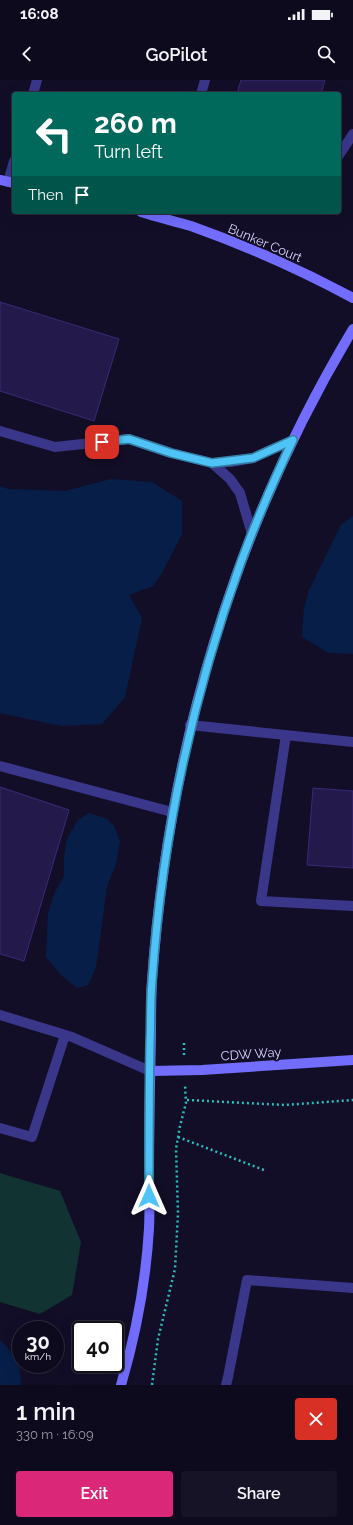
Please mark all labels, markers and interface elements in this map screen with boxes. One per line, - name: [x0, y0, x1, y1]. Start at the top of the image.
- text: 16:08: [20, 5, 59, 23]
- icon: back: [16, 43, 38, 65]
- icon: search: [315, 43, 337, 65]
- text: GoPilot: [146, 44, 207, 65]
- text: 260 m: [94, 107, 177, 140]
- icon: left: [28, 108, 80, 160]
- text: Turn left: [94, 141, 163, 162]
- icon: arrive: [71, 184, 93, 206]
- text: Then: [28, 186, 63, 204]
- street label: Bunker Court: [226, 221, 305, 266]
- pin: [85, 425, 119, 459]
- icon: arrive: [91, 431, 113, 453]
- street label: CDW Way: [220, 1044, 282, 1064]
- position arrow: [128, 1175, 170, 1217]
- speed limit sign: 40: [72, 1321, 124, 1373]
- text: 30: [26, 1330, 50, 1354]
- text: km/h: [25, 1351, 51, 1362]
- text: 1 min: [16, 1397, 76, 1426]
- button: close: [295, 1398, 337, 1440]
- text: 330 m · 16:09: [16, 1427, 94, 1442]
- button: Exit: [16, 1471, 173, 1517]
- button: Share: [181, 1471, 337, 1517]

